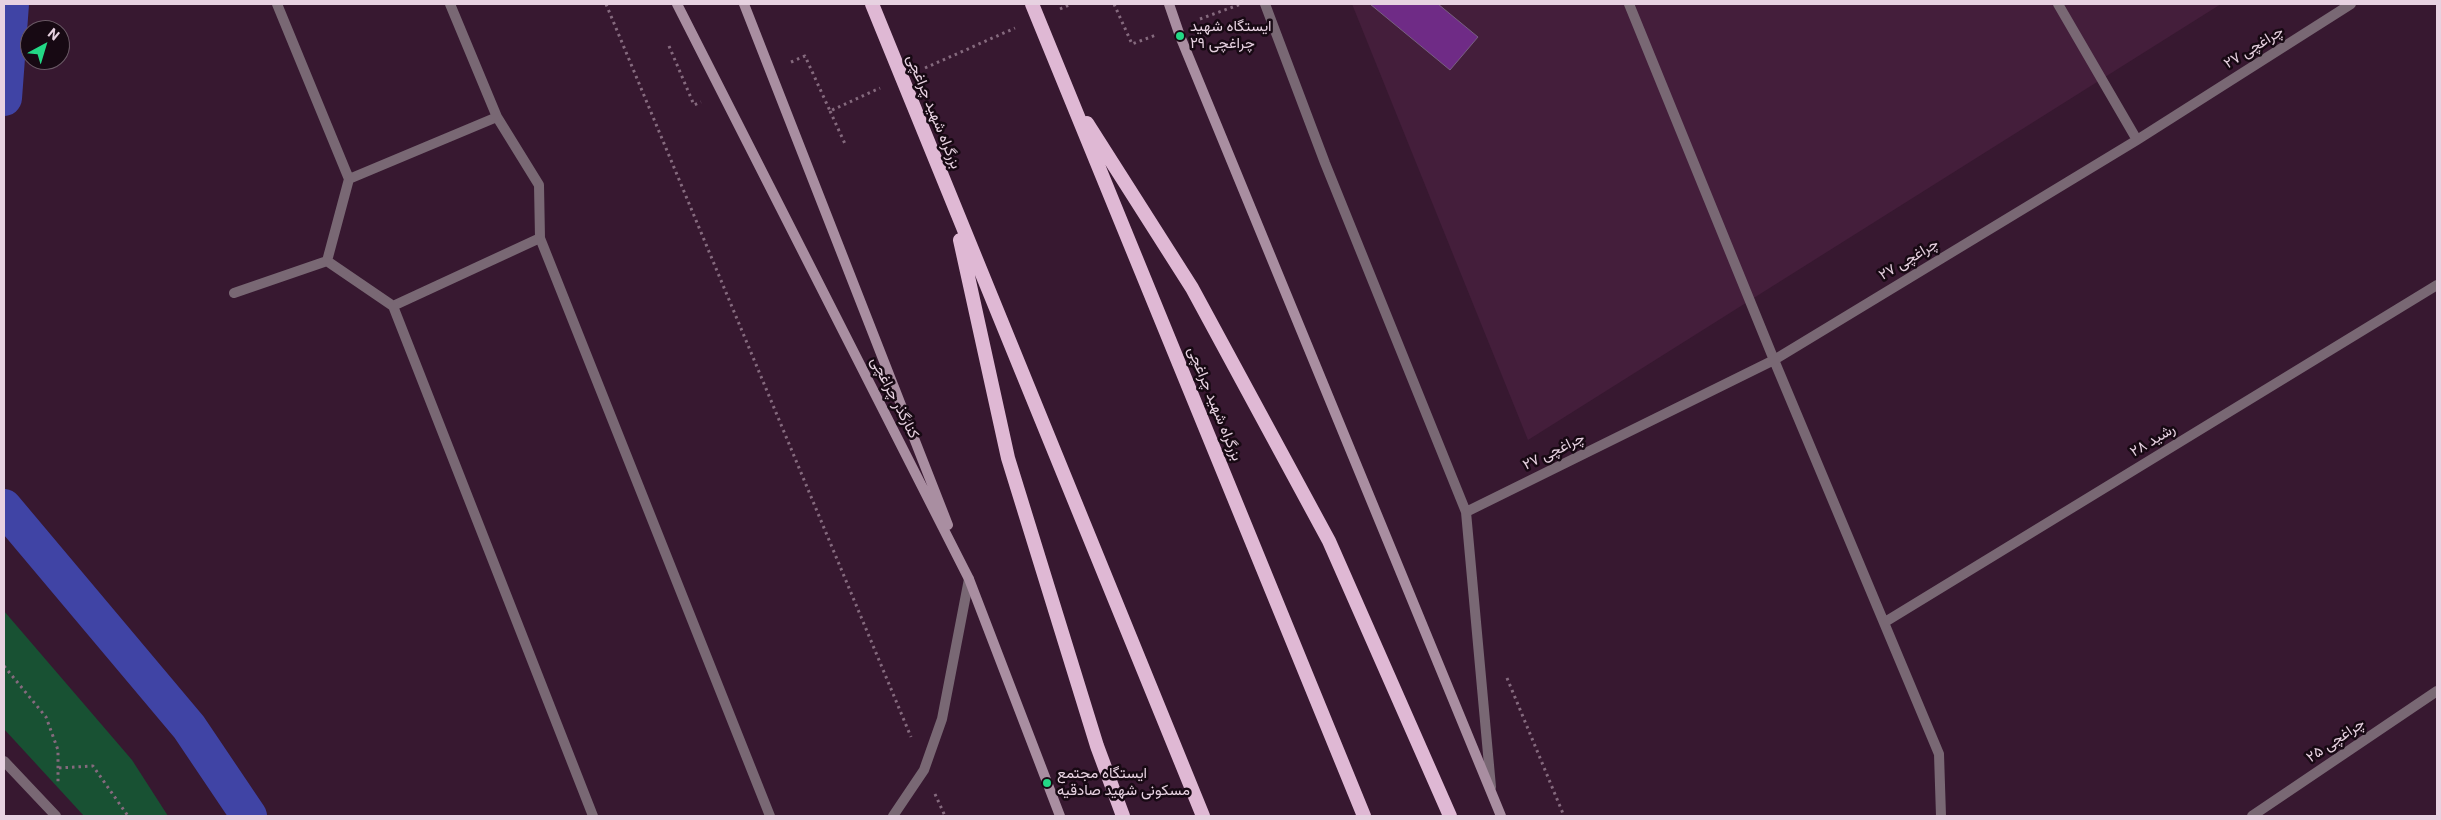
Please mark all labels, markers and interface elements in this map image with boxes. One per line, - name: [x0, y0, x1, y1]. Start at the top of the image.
- place label: ایستگاه شهید چراغچی ۲۹: [1190, 18, 1272, 53]
- north arrow: [20, 20, 70, 70]
- street label: چراغچی ۲۷: [2221, 23, 2287, 73]
- text: N: [45, 25, 63, 43]
- marker: ایستگاه شهید چراغچی ۲۹: [1174, 30, 1186, 42]
- street label: بزرگراه شهید چراغچی: [902, 52, 964, 172]
- street label: چراغچی ۲۷: [1876, 235, 1942, 285]
- street label: بزرگراه شهید چراغچی: [1183, 344, 1245, 464]
- street label: کنارگذر چراغچی: [866, 354, 922, 442]
- street label: رشید ۲۸: [2127, 421, 2179, 461]
- street label: چراغچی ۲۷: [1520, 429, 1588, 475]
- street label: چراغچی ۲۵: [2303, 715, 2369, 767]
- place label: ایستگاه مجتمع مسکونی شهید صادقیه: [1057, 765, 1190, 800]
- marker: ایستگاه مجتمع مسکونی شهید صادقیه: [1041, 777, 1053, 789]

